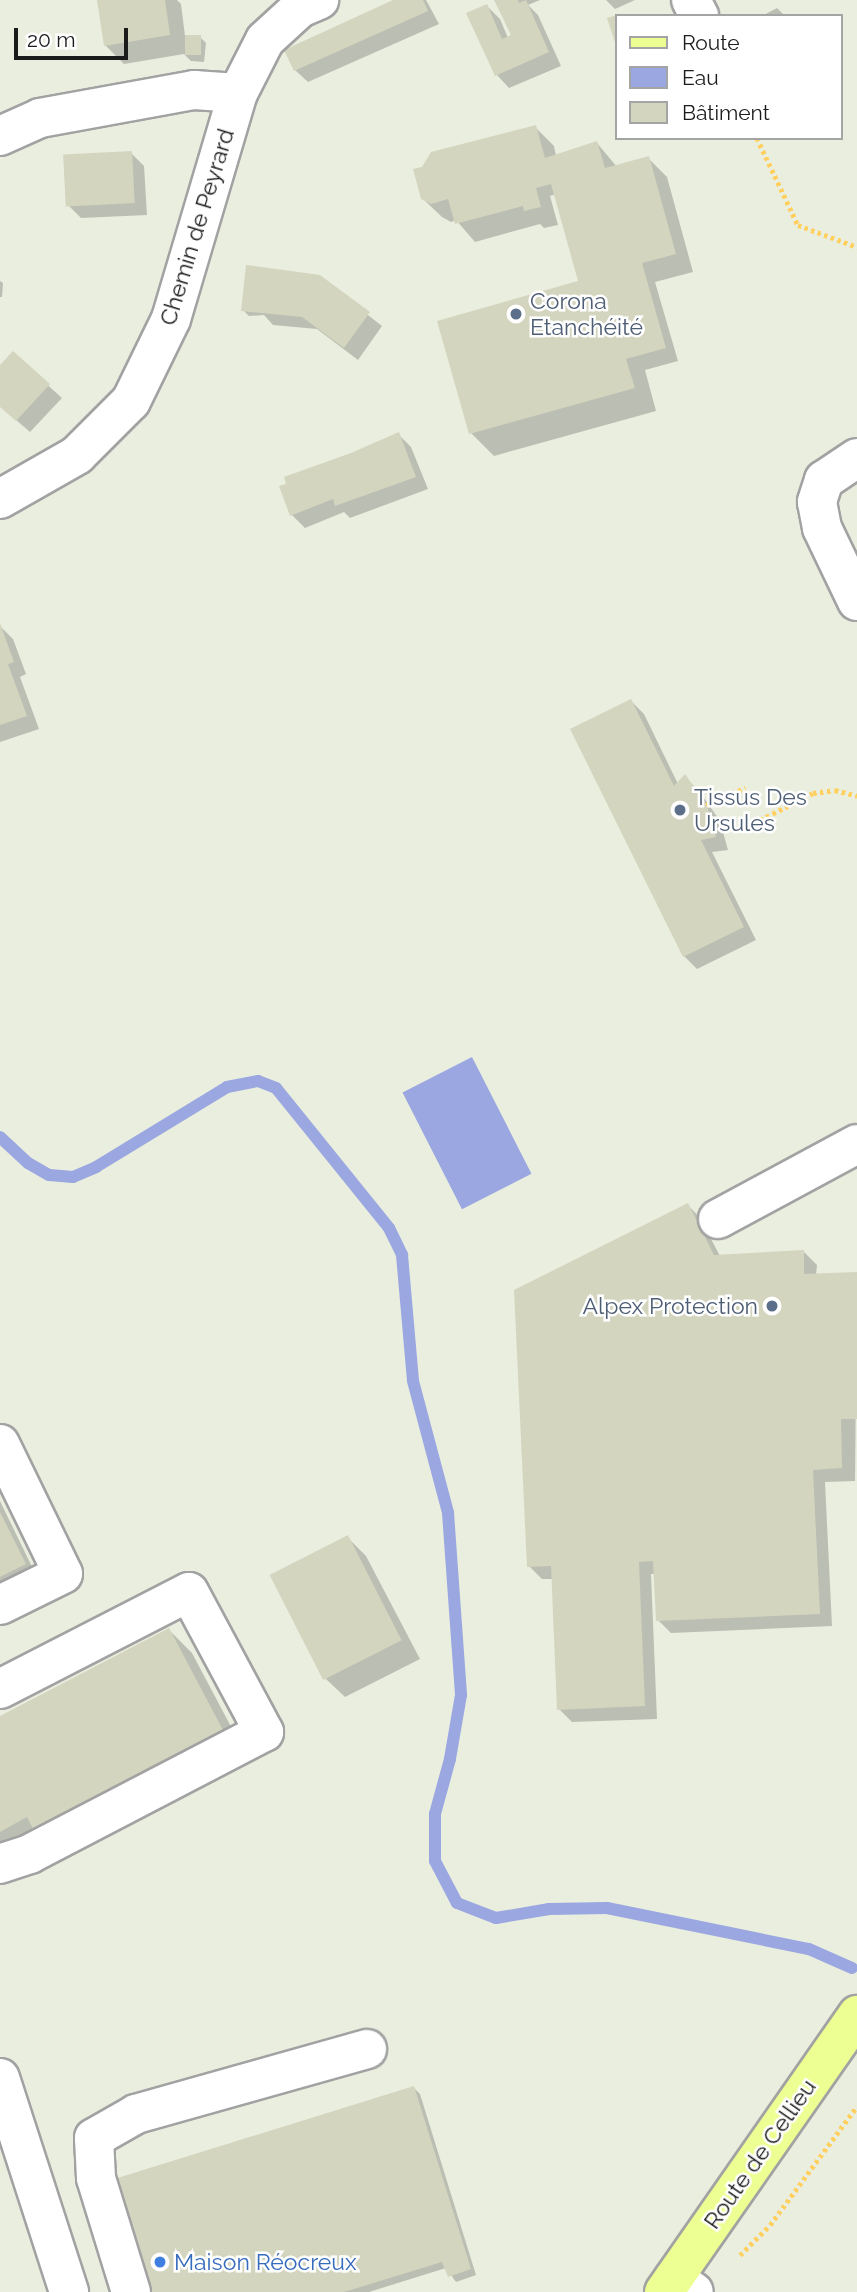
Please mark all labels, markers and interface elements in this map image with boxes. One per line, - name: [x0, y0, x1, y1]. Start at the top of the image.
- scale bar: [18, 14, 131, 58]
- legend: [616, 14, 843, 140]
- text: 20 m: [27, 27, 75, 52]
- text: Route: [682, 30, 740, 55]
- text: Eau: [682, 65, 719, 90]
- text: Bâtiment: [682, 100, 770, 125]
- street label: Chemin de Peyrard: [154, 125, 240, 329]
- place label: Corona Etanchéité: [530, 287, 643, 341]
- marker: Corona Etanchéité: [508, 306, 524, 322]
- place label: Tissus Des Ursules: [694, 783, 807, 837]
- marker: Tissus Des Ursules: [672, 802, 688, 818]
- place label: Alpex Protection: [583, 1292, 758, 1320]
- marker: Alpex Protection: [764, 1298, 780, 1314]
- street label: Route de Cellieu: [698, 2074, 822, 2234]
- place label: Maison Réocreux: [174, 2248, 357, 2276]
- marker: Maison Réocreux: [152, 2254, 168, 2270]

